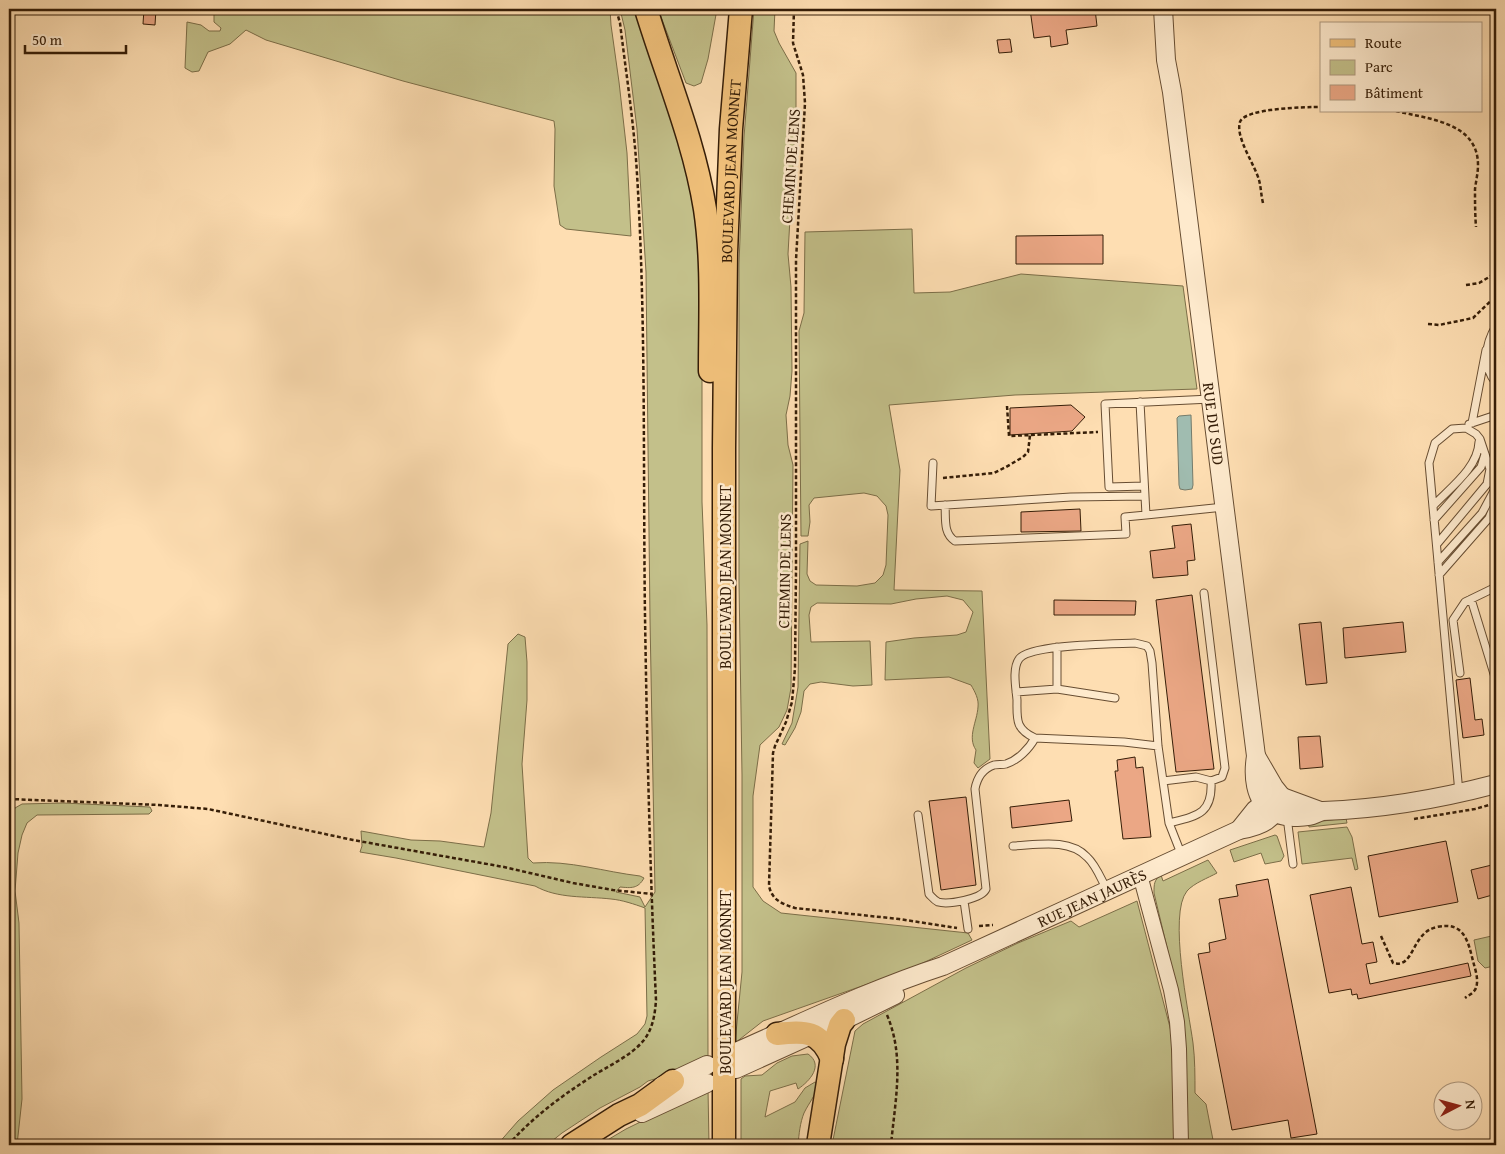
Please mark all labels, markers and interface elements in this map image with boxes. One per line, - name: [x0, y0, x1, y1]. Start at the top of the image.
- scale bar: [25, 22, 126, 54]
- legend: [1320, 22, 1482, 112]
- text: 50 m: [32, 29, 63, 50]
- text: Route: [1365, 32, 1402, 53]
- text: Parc: [1365, 56, 1393, 77]
- street label: BOULEVARD JEAN MONNET: [714, 78, 747, 263]
- text: Bâtiment: [1365, 82, 1424, 103]
- street label: CHEMIN DE LENS: [774, 108, 806, 224]
- street label: RUE DU SUD: [1197, 381, 1231, 467]
- street label: BOULEVARD JEAN MONNET: [713, 485, 737, 669]
- street label: CHEMIN DE LENS: [771, 513, 797, 629]
- street label: RUE JEAN JAURÈS: [1033, 862, 1151, 933]
- street label: BOULEVARD JEAN MONNET: [713, 890, 737, 1074]
- north arrow: [1432, 1082, 1482, 1132]
- text: N: [1460, 1099, 1481, 1111]

